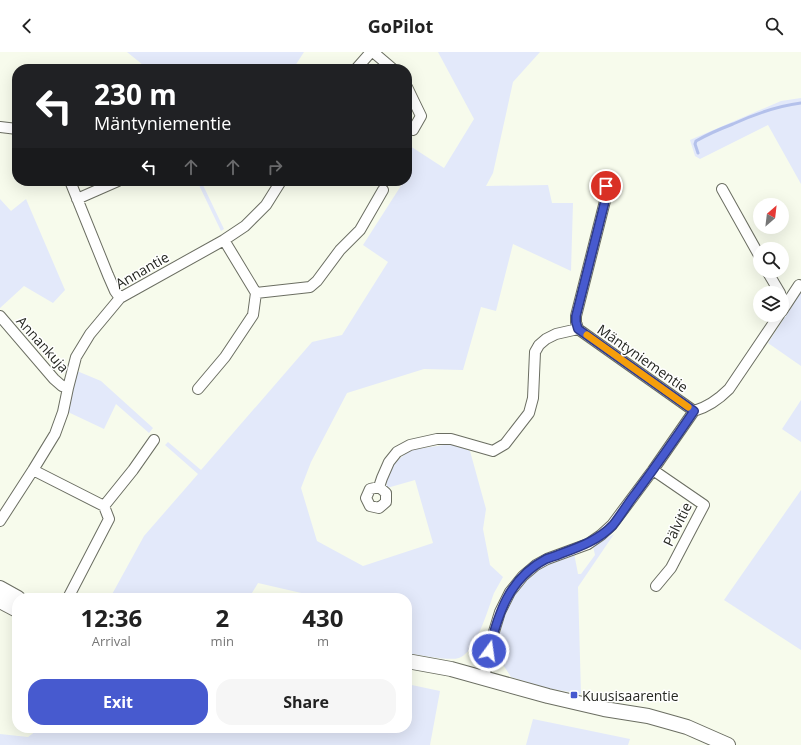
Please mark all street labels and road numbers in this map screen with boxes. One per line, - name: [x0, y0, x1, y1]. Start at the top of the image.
- street label: Annantie: [112, 247, 172, 293]
- street label: Annankuja: [13, 312, 73, 376]
- street label: Mäntyniementie: [594, 320, 692, 396]
- street label: Pälvitie: [658, 499, 696, 549]

